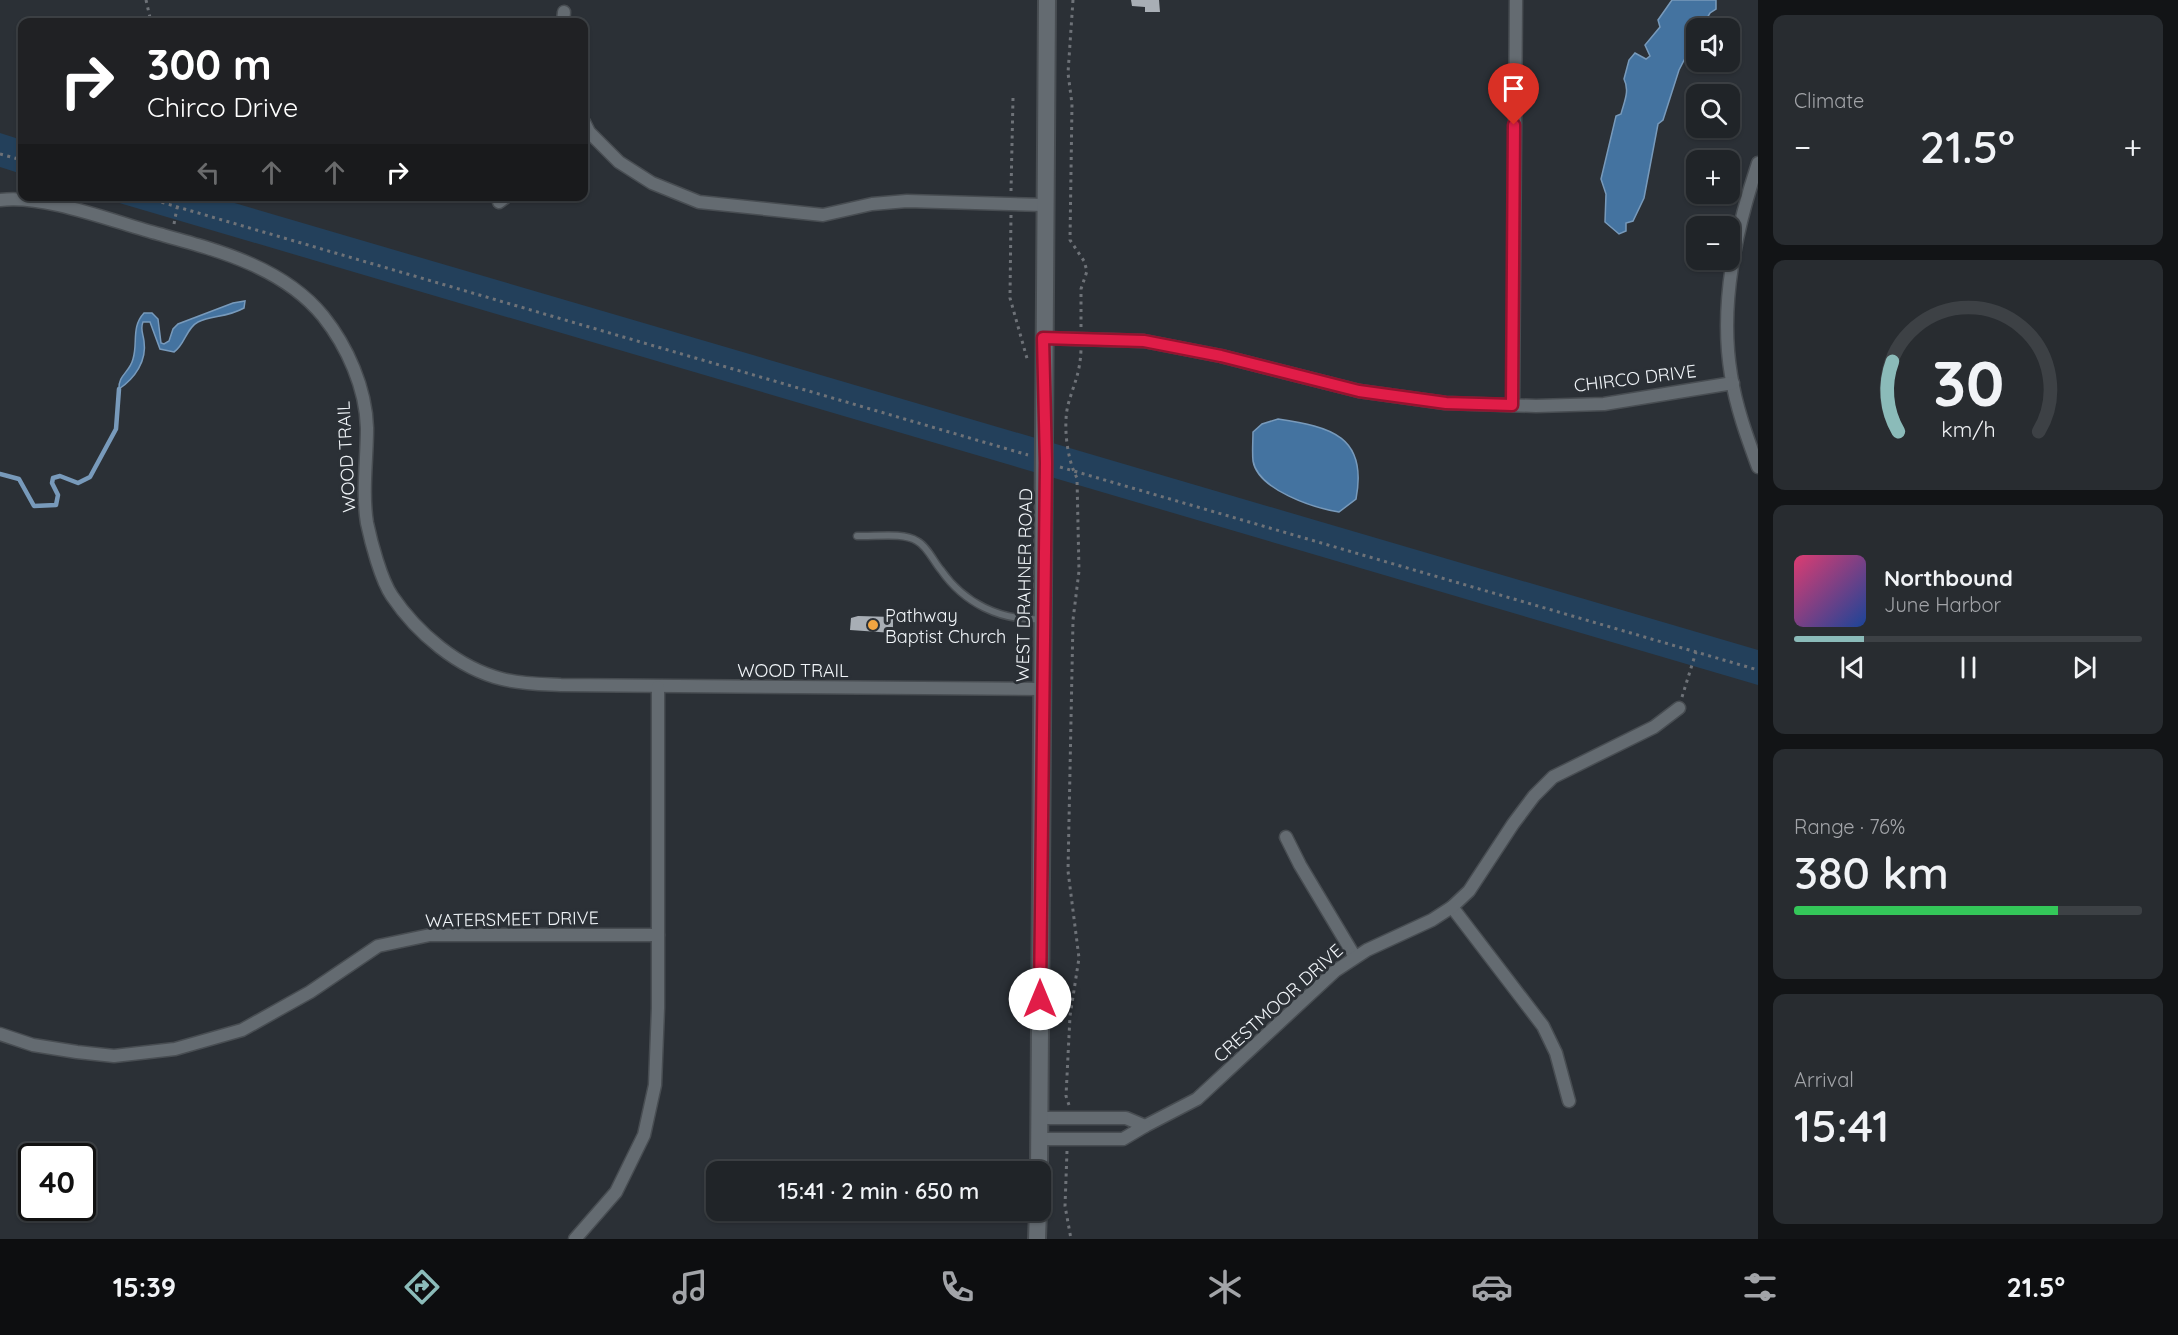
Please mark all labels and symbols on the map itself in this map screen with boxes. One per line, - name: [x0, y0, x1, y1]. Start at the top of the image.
- pin: [1488, 63, 1539, 125]
- street label: CHIRCO DRIVE: [1572, 359, 1698, 397]
- street label: WOOD TRAIL: [332, 400, 360, 513]
- street label: WEST DRAHNER ROAD: [1011, 488, 1037, 682]
- place label: Pathway Baptist Church: [885, 604, 1006, 648]
- marker: Pathway Baptist Church: [866, 618, 880, 632]
- street label: WOOD TRAIL: [737, 659, 849, 682]
- street label: WATERSMEET DRIVE: [425, 906, 599, 932]
- street label: CRESTMOOR DRIVE: [1209, 939, 1347, 1067]
- position arrow: [1008, 967, 1072, 1031]
- speed limit sign: 40: [18, 1143, 96, 1221]

